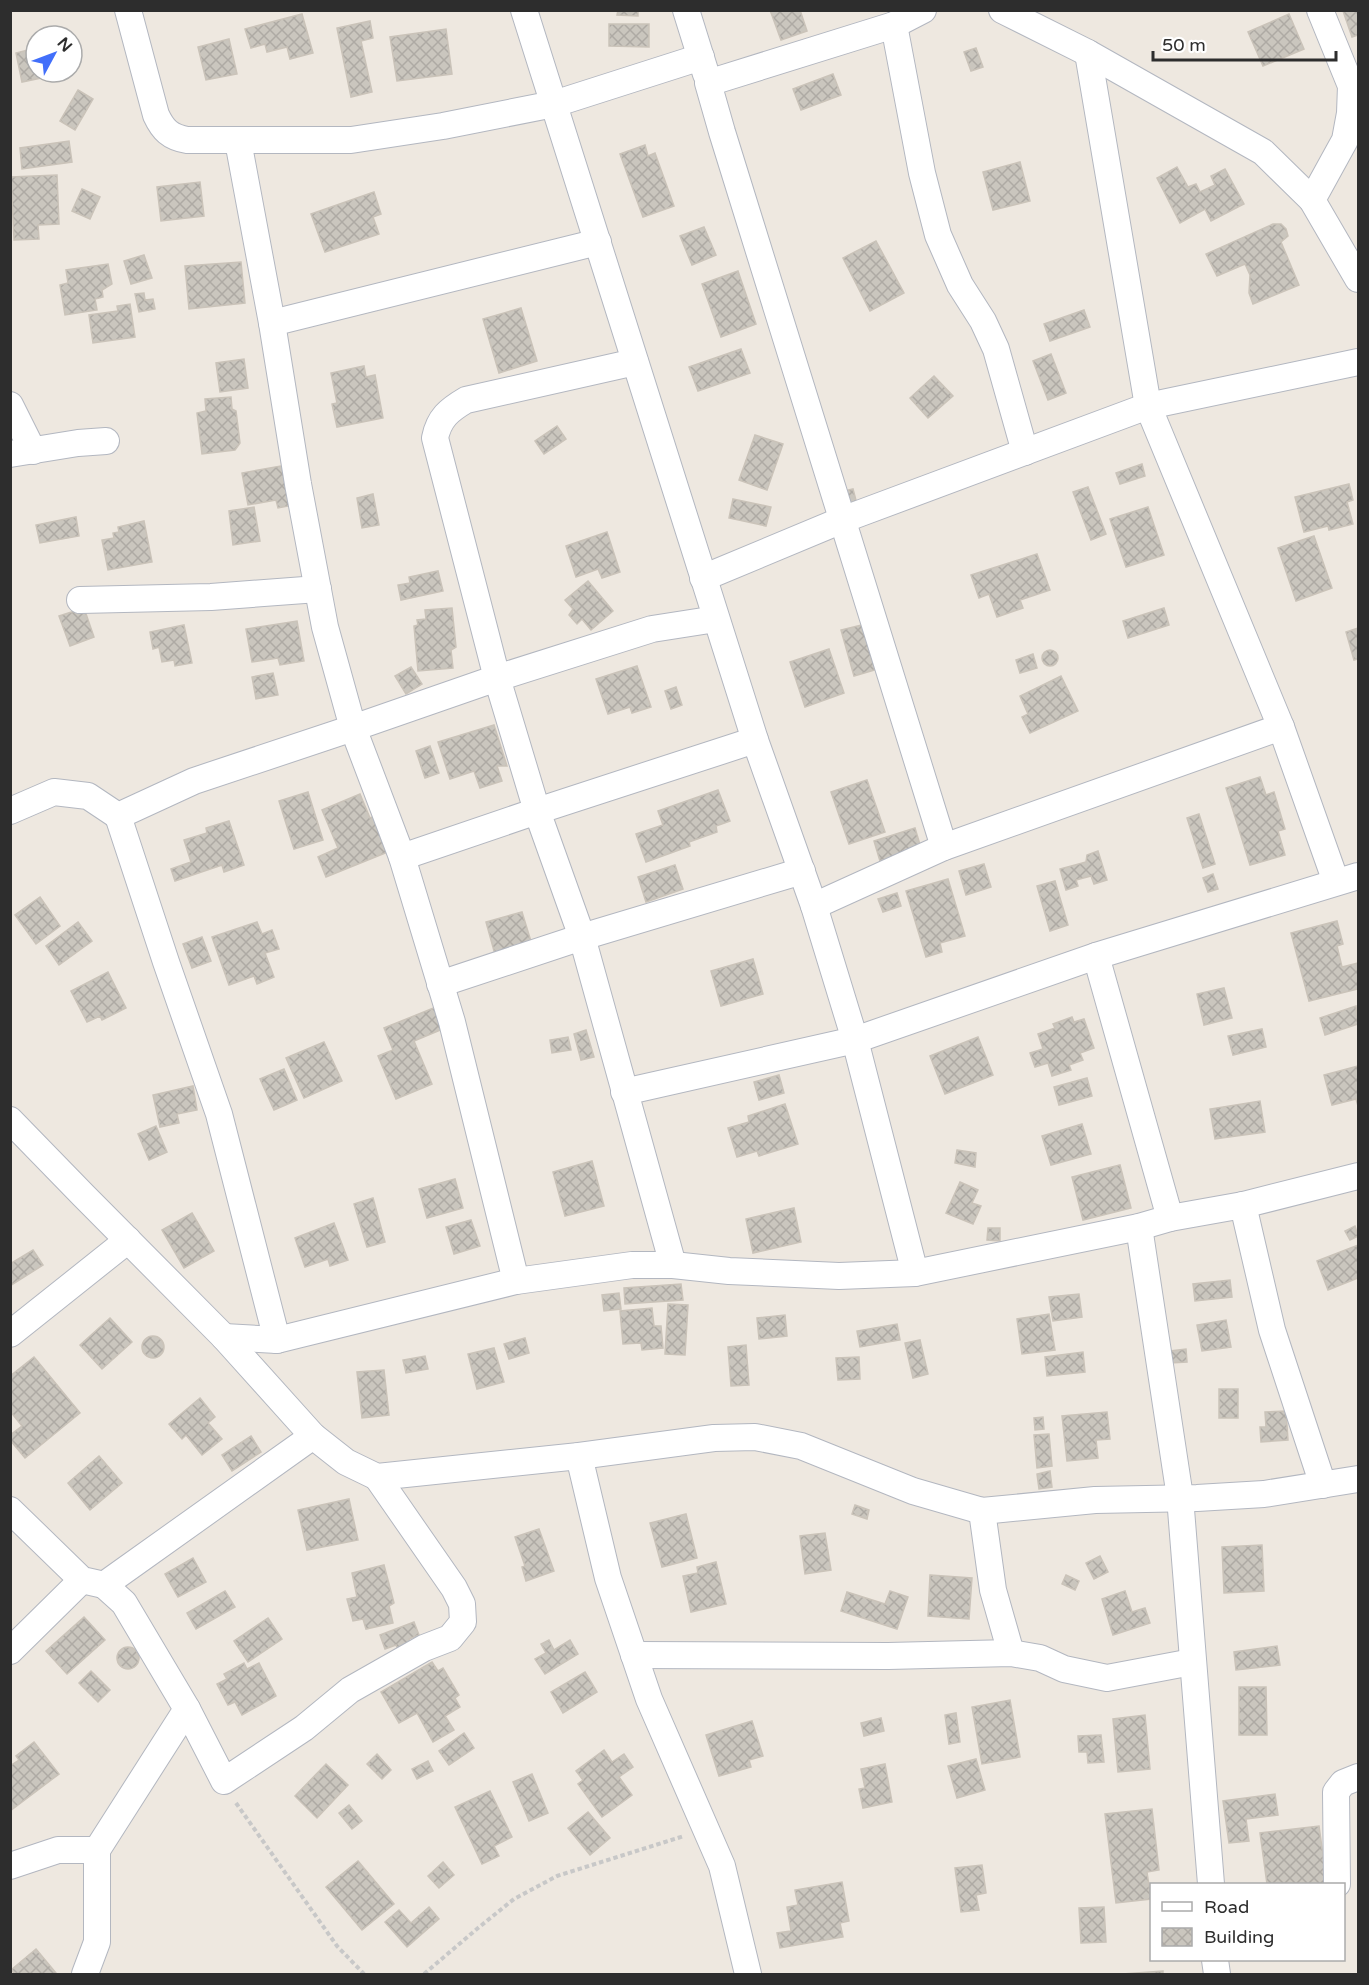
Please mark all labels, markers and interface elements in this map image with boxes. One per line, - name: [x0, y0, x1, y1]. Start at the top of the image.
- north arrow: [24, 24, 84, 84]
- scale bar: [1153, 24, 1336, 62]
- text: N: [53, 33, 76, 56]
- text: 50 m: [1162, 34, 1206, 56]
- legend: [1150, 1883, 1345, 1961]
- text: Road: [1204, 1896, 1249, 1918]
- text: Building: [1204, 1926, 1274, 1948]

